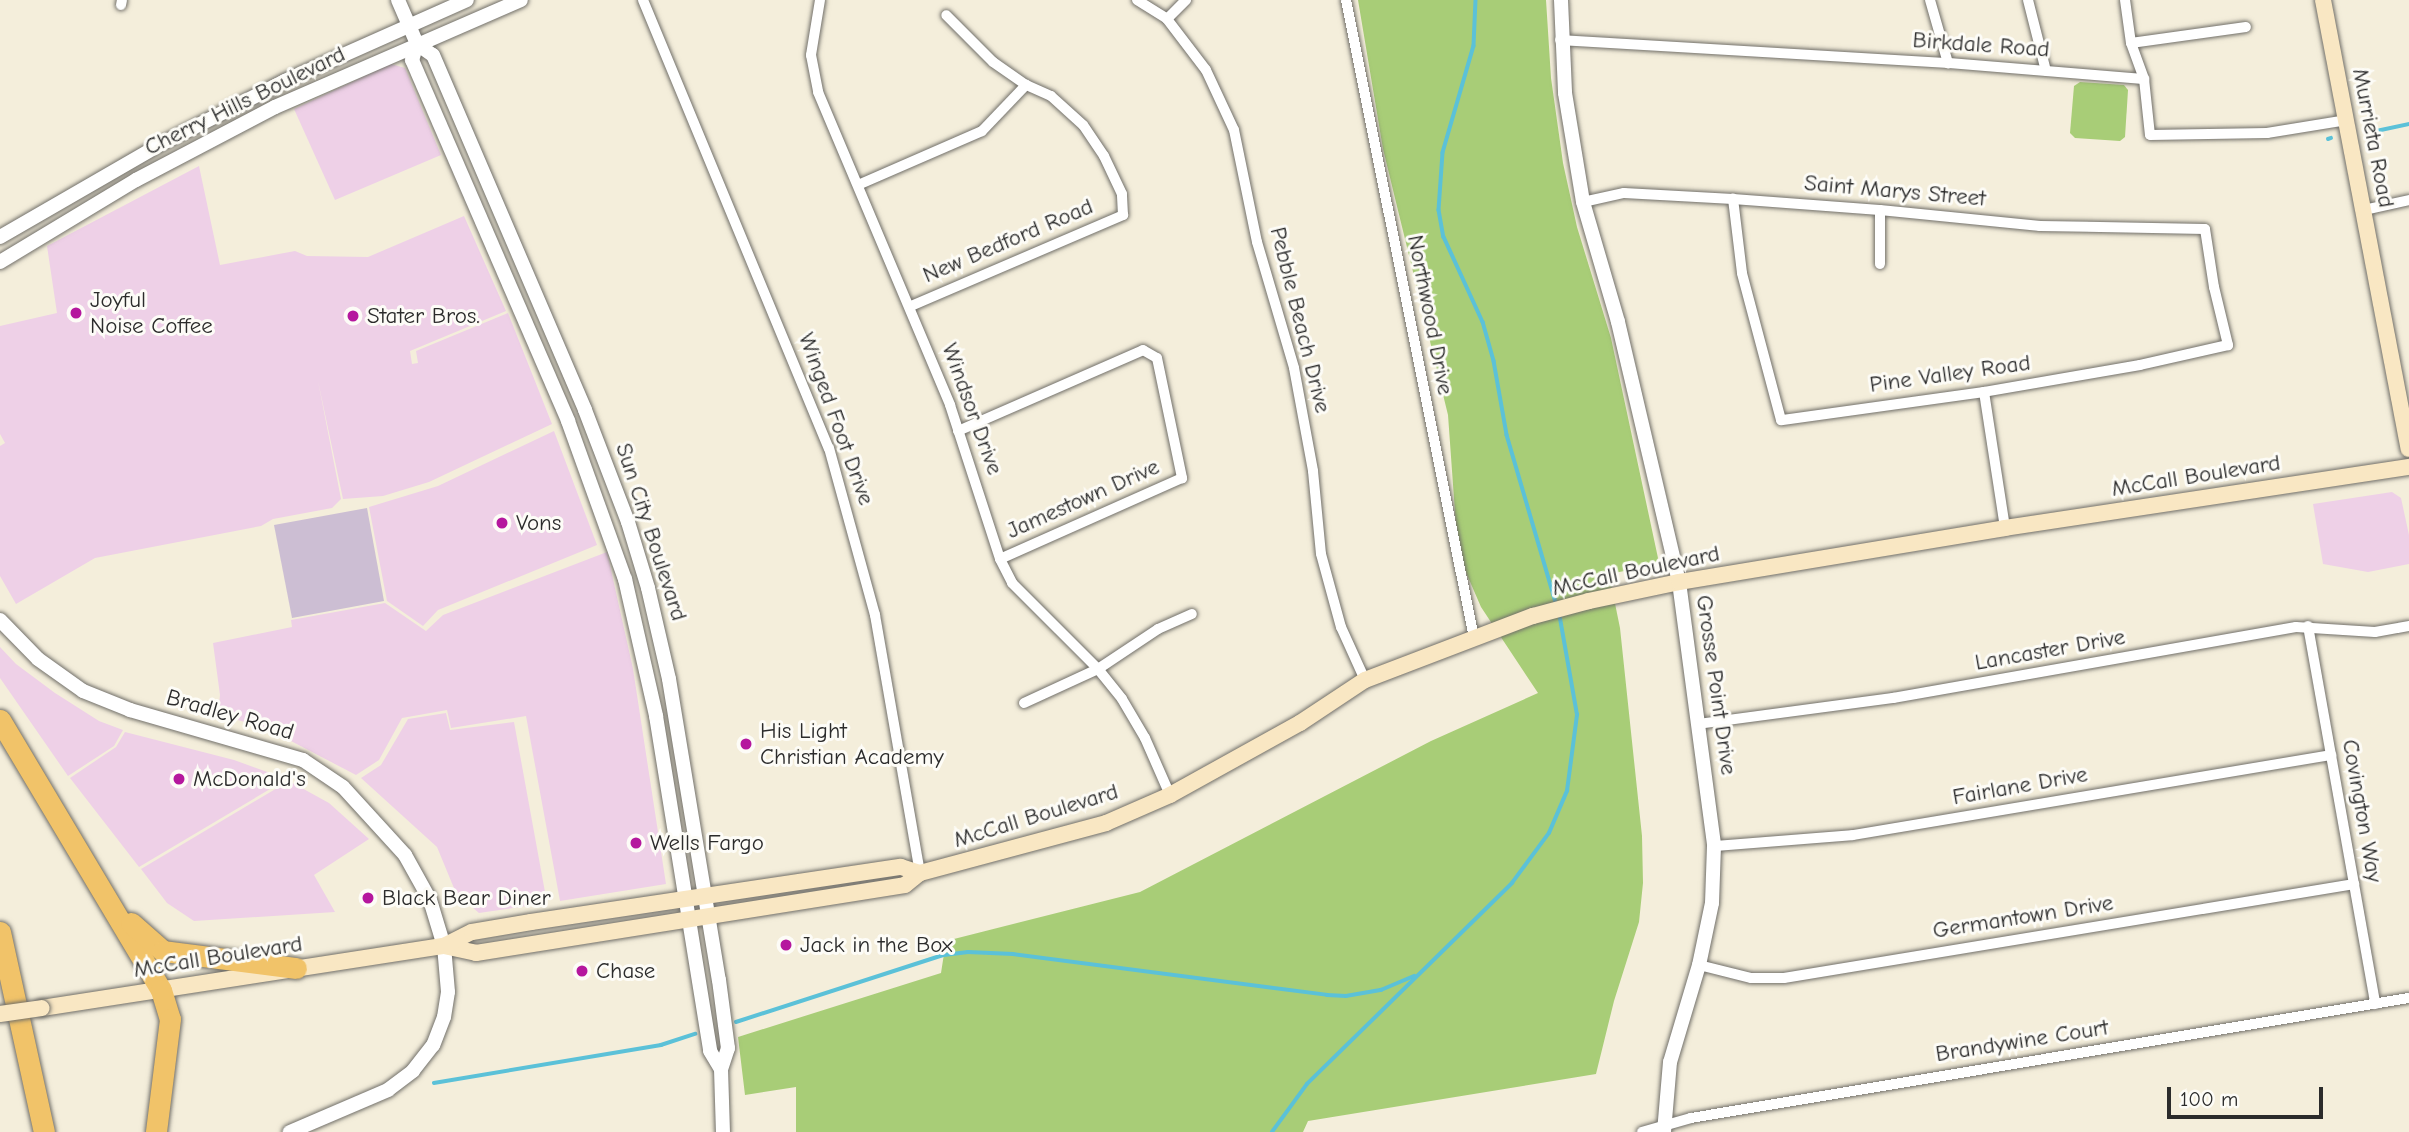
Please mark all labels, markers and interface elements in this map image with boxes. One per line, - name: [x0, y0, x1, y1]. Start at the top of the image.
- street label: Birkdale Road: [1912, 26, 2050, 64]
- street label: Cherry Hills Boulevard: [140, 40, 350, 162]
- street label: Murrieta Road: [2346, 66, 2400, 210]
- street label: Saint Marys Street: [1803, 169, 1987, 213]
- street label: New Bedford Road: [919, 193, 1097, 289]
- street label: Pebble Beach Drive: [1264, 224, 1336, 416]
- street label: Northwood Drive: [1401, 233, 1459, 397]
- place label: Joyful Noise Coffee: [90, 286, 213, 340]
- place label: Stater Bros.: [367, 302, 480, 330]
- marker: Joyful Noise Coffee: [68, 305, 84, 321]
- marker: Stater Bros.: [345, 308, 361, 324]
- street label: Winged Foot Drive: [792, 329, 880, 509]
- street label: Windsor Drive: [935, 339, 1009, 479]
- street label: Pine Valley Road: [1868, 349, 2032, 399]
- street label: Sun City Boulevard: [609, 440, 693, 624]
- street label: McCall Boulevard: [2110, 449, 2282, 503]
- street label: Jamestown Drive: [1002, 453, 1164, 545]
- place label: Vons: [516, 509, 561, 537]
- marker: Vons: [494, 515, 510, 531]
- street label: McCall Boulevard: [1550, 540, 1722, 602]
- street label: Grosse Point Drive: [1690, 593, 1742, 777]
- street label: Lancaster Drive: [1973, 623, 2127, 677]
- street label: Bradley Road: [163, 684, 297, 746]
- place label: His Light Christian Academy: [760, 717, 944, 771]
- marker: His Light Christian Academy: [738, 736, 754, 752]
- street label: Covington Way: [2336, 737, 2388, 885]
- street label: Fairlane Drive: [1950, 761, 2090, 811]
- place label: McDonald's: [193, 765, 306, 793]
- marker: McDonald's: [171, 771, 187, 787]
- street label: McCall Boulevard: [950, 778, 1122, 854]
- place label: Wells Fargo: [650, 829, 764, 857]
- marker: Wells Fargo: [628, 835, 644, 851]
- place label: Black Bear Diner: [382, 884, 551, 912]
- street label: Germantown Drive: [1931, 889, 2115, 945]
- marker: Black Bear Diner: [360, 890, 376, 906]
- street label: McCall Boulevard: [132, 930, 304, 984]
- place label: Jack in the Box: [800, 931, 953, 959]
- marker: Jack in the Box: [778, 937, 794, 953]
- place label: Chase: [596, 957, 655, 985]
- marker: Chase: [574, 963, 590, 979]
- street label: Brandywine Court: [1934, 1014, 2110, 1068]
- scale bar: [2171, 1072, 2327, 1116]
- text: 100 m: [2180, 1087, 2238, 1111]

